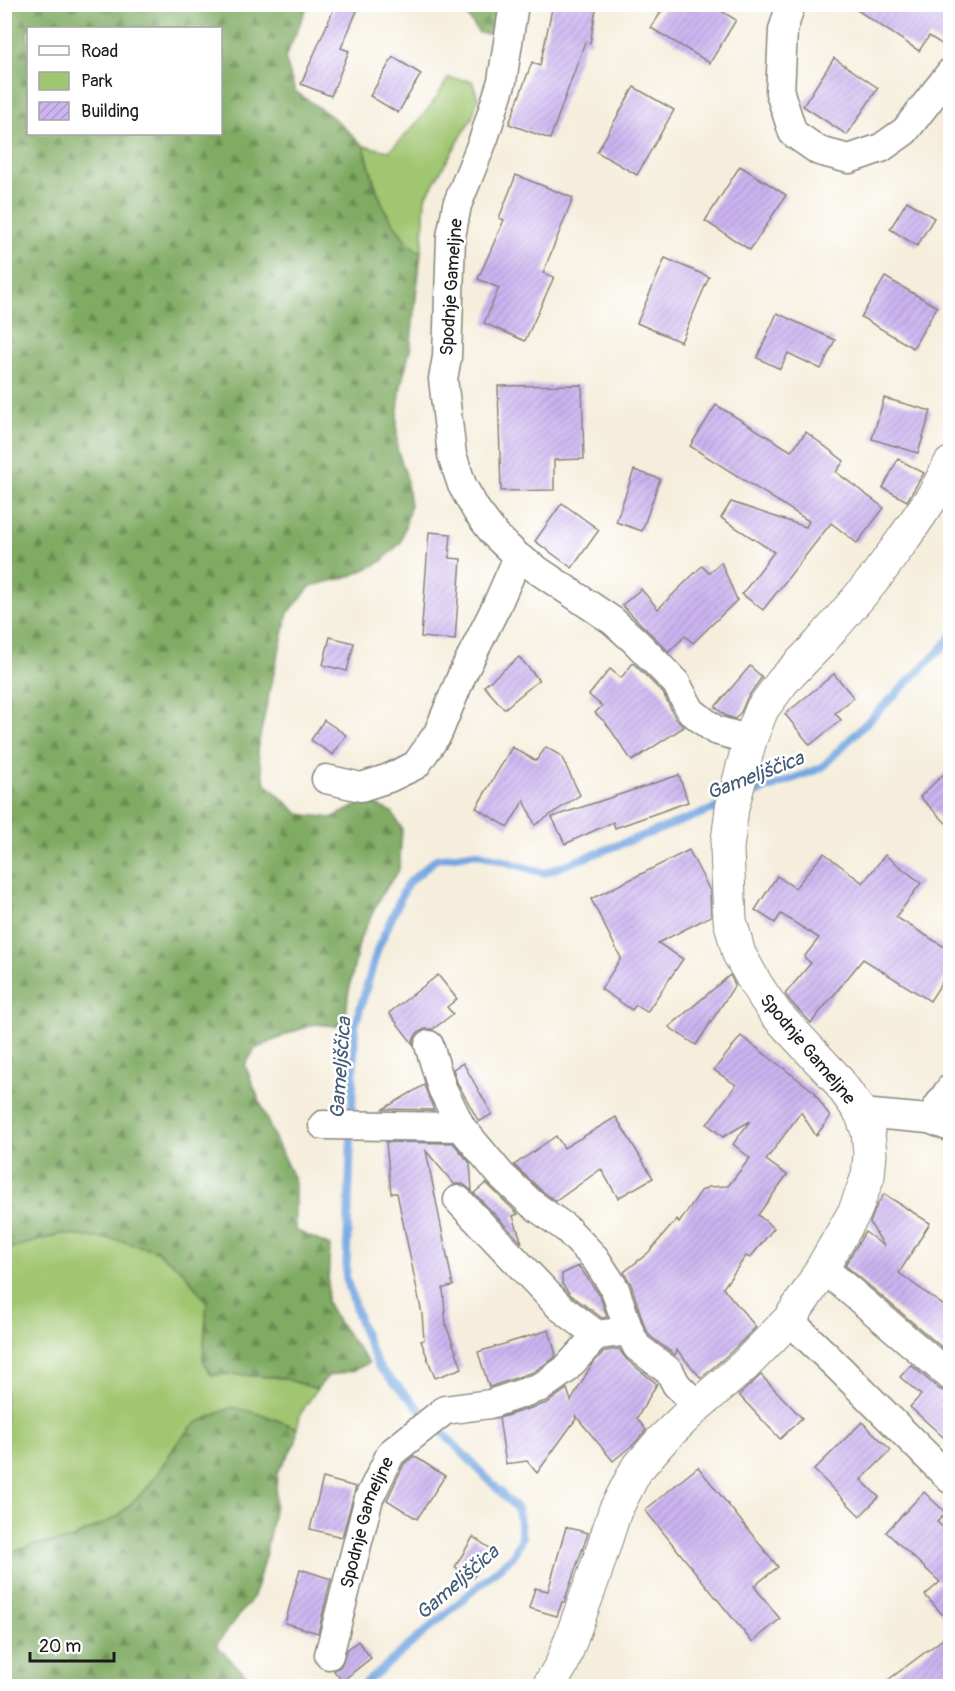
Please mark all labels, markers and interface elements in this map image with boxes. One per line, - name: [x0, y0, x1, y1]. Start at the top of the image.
- legend: [27, 27, 222, 135]
- text: Road: [81, 40, 118, 63]
- text: Park: [81, 70, 113, 93]
- text: Building: [81, 100, 139, 123]
- street label: Spodnje Gameljne: [435, 218, 468, 356]
- water label: Gameljščica: [703, 745, 809, 805]
- street label: Spodnje Gameljne: [755, 989, 861, 1109]
- water label: Gameljščica: [324, 1015, 357, 1120]
- street label: Spodnje Gameljne: [335, 1453, 399, 1591]
- water label: Gameljščica: [411, 1538, 505, 1625]
- scale bar: [30, 1625, 114, 1663]
- text: 20 m: [39, 1635, 81, 1658]

